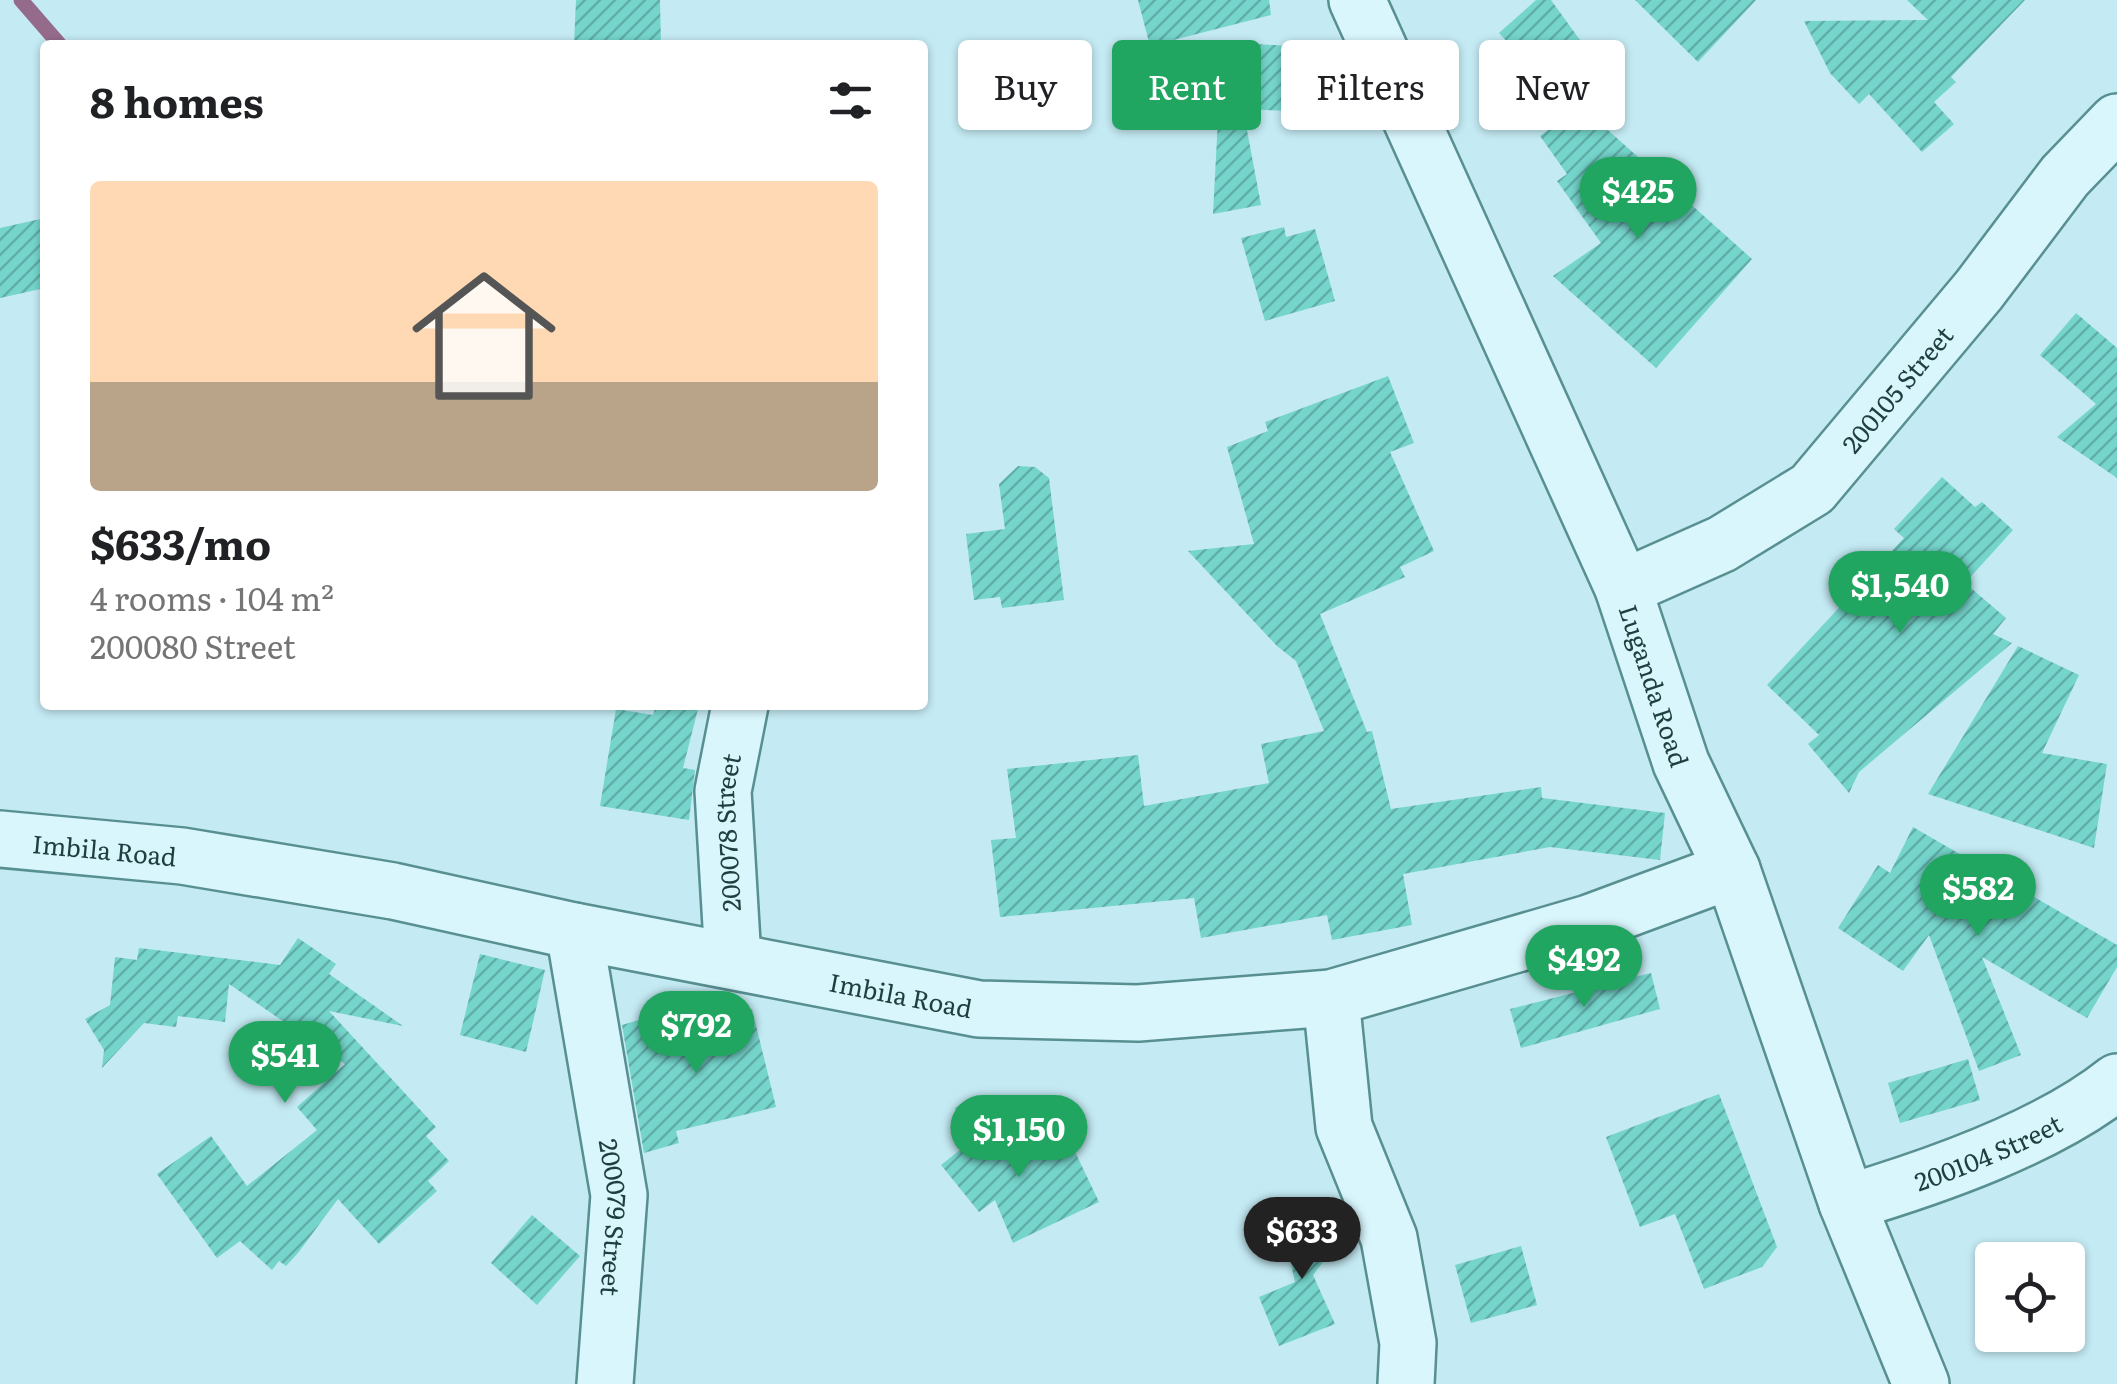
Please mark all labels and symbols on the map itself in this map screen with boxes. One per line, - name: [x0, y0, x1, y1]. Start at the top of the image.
- pin: $425: [1579, 157, 1697, 242]
- street label: 200105 Street: [1832, 317, 1960, 460]
- pin: $1,540: [1819, 551, 1981, 636]
- street label: Luganda Road: [1611, 599, 1699, 772]
- street label: 200078 Street: [704, 750, 749, 913]
- street label: Imbila Road: [31, 824, 178, 874]
- pin: $582: [1919, 854, 2037, 939]
- pin: $492: [1525, 925, 1643, 1010]
- street label: Imbila Road: [826, 962, 976, 1026]
- pin: $792: [637, 991, 755, 1076]
- pin: $541: [226, 1021, 344, 1106]
- pin: $1,150: [938, 1095, 1100, 1180]
- street label: 200104 Street: [1909, 1104, 2068, 1199]
- street label: 200079 Street: [591, 1136, 638, 1297]
- pin: $633: [1243, 1197, 1361, 1282]

